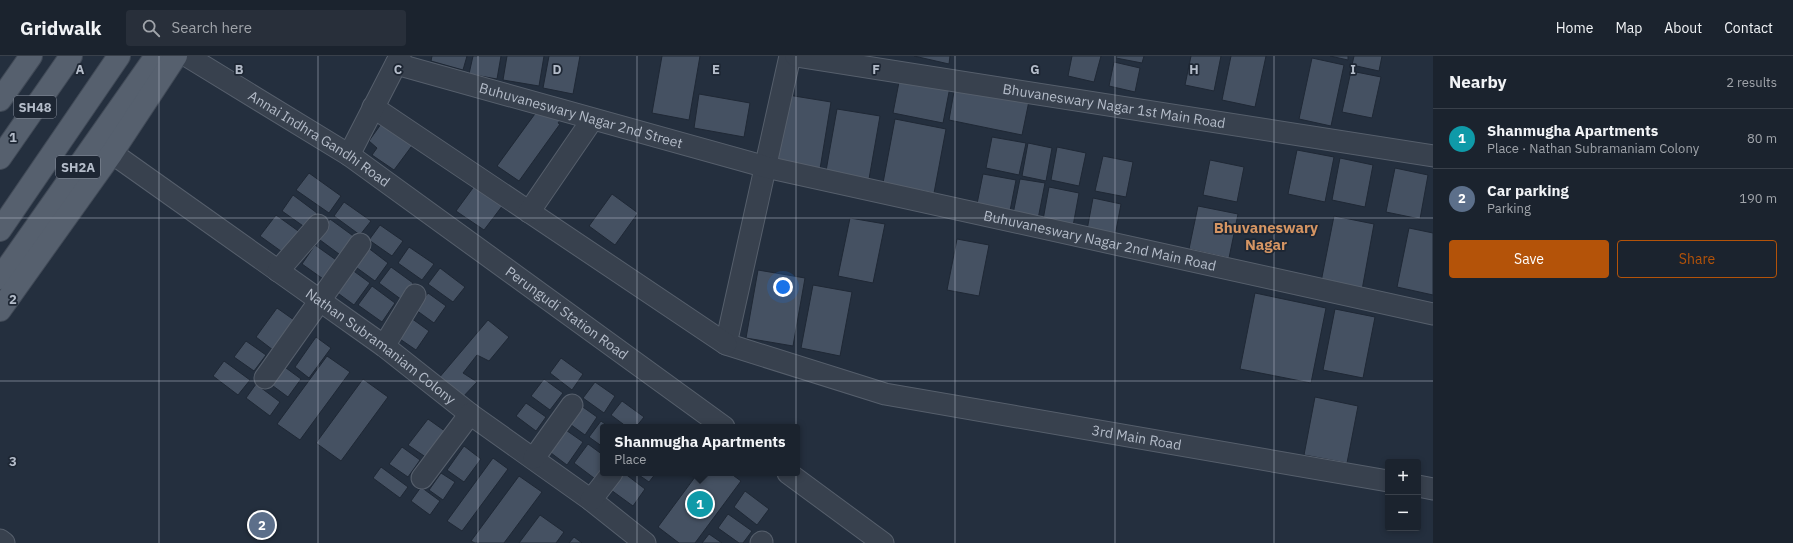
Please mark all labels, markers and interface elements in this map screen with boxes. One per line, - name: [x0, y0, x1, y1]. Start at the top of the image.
- search box: [126, 10, 406, 46]
- text: Gridwalk: [20, 16, 102, 40]
- icon: search: [140, 17, 162, 39]
- text: Search here: [172, 18, 252, 37]
- text: Home: [1556, 19, 1593, 37]
- text: Map: [1615, 19, 1642, 37]
- text: About: [1664, 19, 1702, 37]
- text: Contact: [1724, 19, 1773, 37]
- text: A: [76, 61, 85, 78]
- text: B: [235, 61, 244, 78]
- text: C: [394, 61, 403, 78]
- text: D: [552, 61, 562, 78]
- text: E: [712, 61, 720, 78]
- text: F: [872, 61, 880, 78]
- text: G: [1030, 61, 1040, 78]
- text: H: [1189, 61, 1199, 78]
- text: I: [1350, 61, 1356, 78]
- text: Nearby: [1449, 71, 1507, 93]
- text: 2 results: [1726, 74, 1777, 91]
- street label: Buhuvaneswary Nagar 2nd Street: [477, 79, 685, 152]
- street label: Bhuvaneswary Nagar 1st Main Road: [1001, 80, 1227, 132]
- street label: Annai Indhra Gandhi Road: [245, 87, 394, 191]
- road number: SH48: [14, 96, 56, 118]
- text: Shanmugha Apartments: [1487, 121, 1658, 140]
- text: 1: [9, 129, 17, 146]
- text: 1: [1458, 130, 1466, 147]
- text: 80 m: [1747, 130, 1777, 147]
- text: Place · Nathan Subramaniam Colony: [1487, 140, 1699, 157]
- road number: SH2A: [56, 156, 100, 178]
- text: Car parking: [1487, 181, 1569, 200]
- text: 2: [1458, 190, 1466, 207]
- text: 190 m: [1739, 190, 1777, 207]
- text: Parking: [1487, 200, 1531, 217]
- street label: Buhuvaneswary Nagar 2nd Main Road: [982, 206, 1218, 275]
- district label: Bhuvaneswary Nagar: [1214, 218, 1318, 254]
- button: Save: [1449, 240, 1609, 278]
- button: Share: [1617, 240, 1777, 278]
- street label: Perungudi Station Road: [502, 262, 632, 364]
- your location: [773, 277, 793, 297]
- street label: Nathan Subramaniam Colony: [302, 284, 459, 408]
- text: 2: [9, 291, 17, 308]
- street label: 3rd Main Road: [1090, 421, 1183, 454]
- popup: [600, 424, 800, 476]
- text: Shanmugha Apartments: [614, 432, 786, 451]
- text: Place: [614, 451, 646, 468]
- text: 3: [9, 453, 17, 470]
- map controls: [1385, 459, 1421, 531]
- button: +: [1385, 459, 1421, 495]
- pin: 1: [687, 489, 713, 519]
- button: −: [1385, 495, 1421, 531]
- pin: 2: [249, 510, 275, 540]

